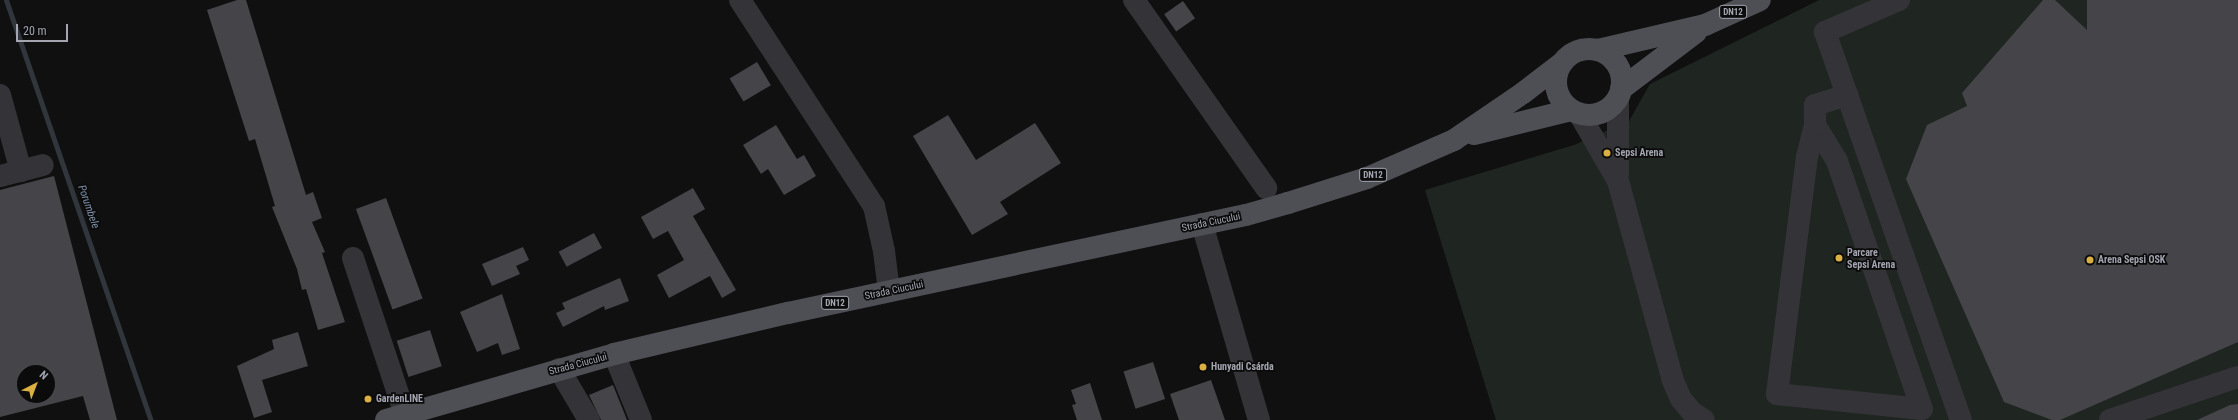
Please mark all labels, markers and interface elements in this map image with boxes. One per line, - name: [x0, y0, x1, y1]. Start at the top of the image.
- road number: DN12: [1719, 5, 1747, 19]
- scale bar: [18, 16, 70, 42]
- text: 20 m: [23, 24, 47, 38]
- place label: Sepsi Arena: [1615, 147, 1663, 159]
- marker: Sepsi Arena: [1602, 148, 1612, 158]
- road number: DN12: [1359, 168, 1387, 182]
- water label: Porumbele: [74, 183, 102, 231]
- street label: Strada Ciucului: [1181, 210, 1241, 234]
- place label: Parcare Sepsi Arena: [1847, 246, 1895, 270]
- marker: Parcare Sepsi Arena: [1834, 253, 1844, 263]
- place label: Arena Sepsi OSK: [2098, 254, 2165, 266]
- marker: Arena Sepsi OSK: [2085, 255, 2095, 265]
- street label: Strada Ciucului: [864, 278, 924, 302]
- road number: DN12: [821, 296, 849, 310]
- street label: Strada Ciucului: [548, 351, 608, 377]
- place label: Hunyadi Csárda: [1211, 361, 1274, 373]
- marker: Hunyadi Csárda: [1198, 362, 1208, 372]
- north arrow: [16, 364, 56, 404]
- text: N: [37, 368, 51, 383]
- place label: GardenLINE: [376, 393, 423, 405]
- marker: GardenLINE: [363, 394, 373, 404]

